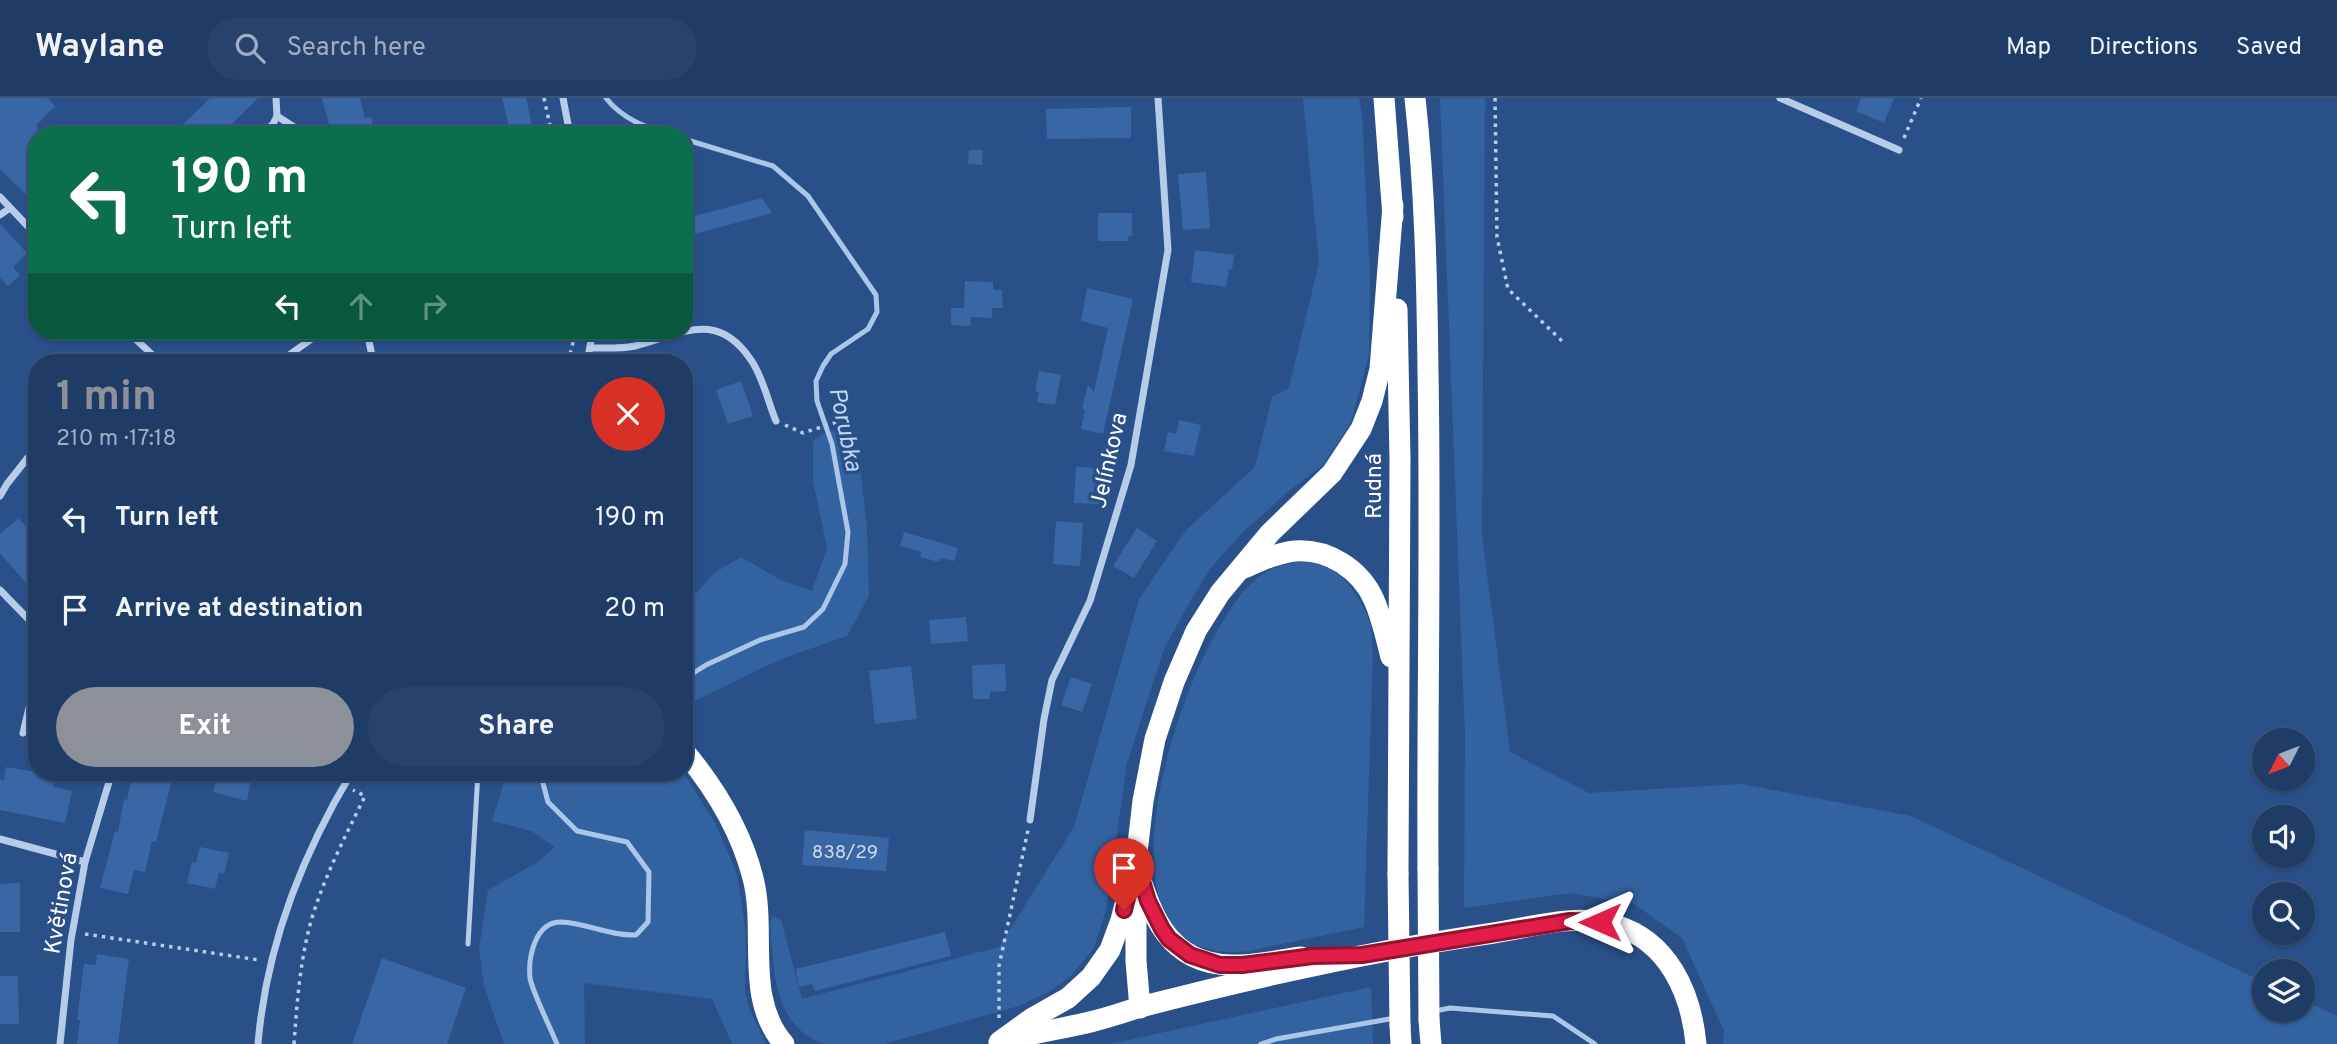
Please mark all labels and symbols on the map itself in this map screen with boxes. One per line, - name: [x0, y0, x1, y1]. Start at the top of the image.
- water label: Porubka: [821, 385, 868, 475]
- street label: Jelínkova: [1085, 410, 1136, 511]
- street label: Rudná: [1361, 453, 1390, 519]
- north arrow: [2252, 728, 2315, 791]
- pin: [1094, 838, 1154, 910]
- house number: 838/29: [812, 841, 878, 865]
- street label: Květinová: [39, 850, 86, 957]
- position arrow: [1563, 885, 1637, 959]

